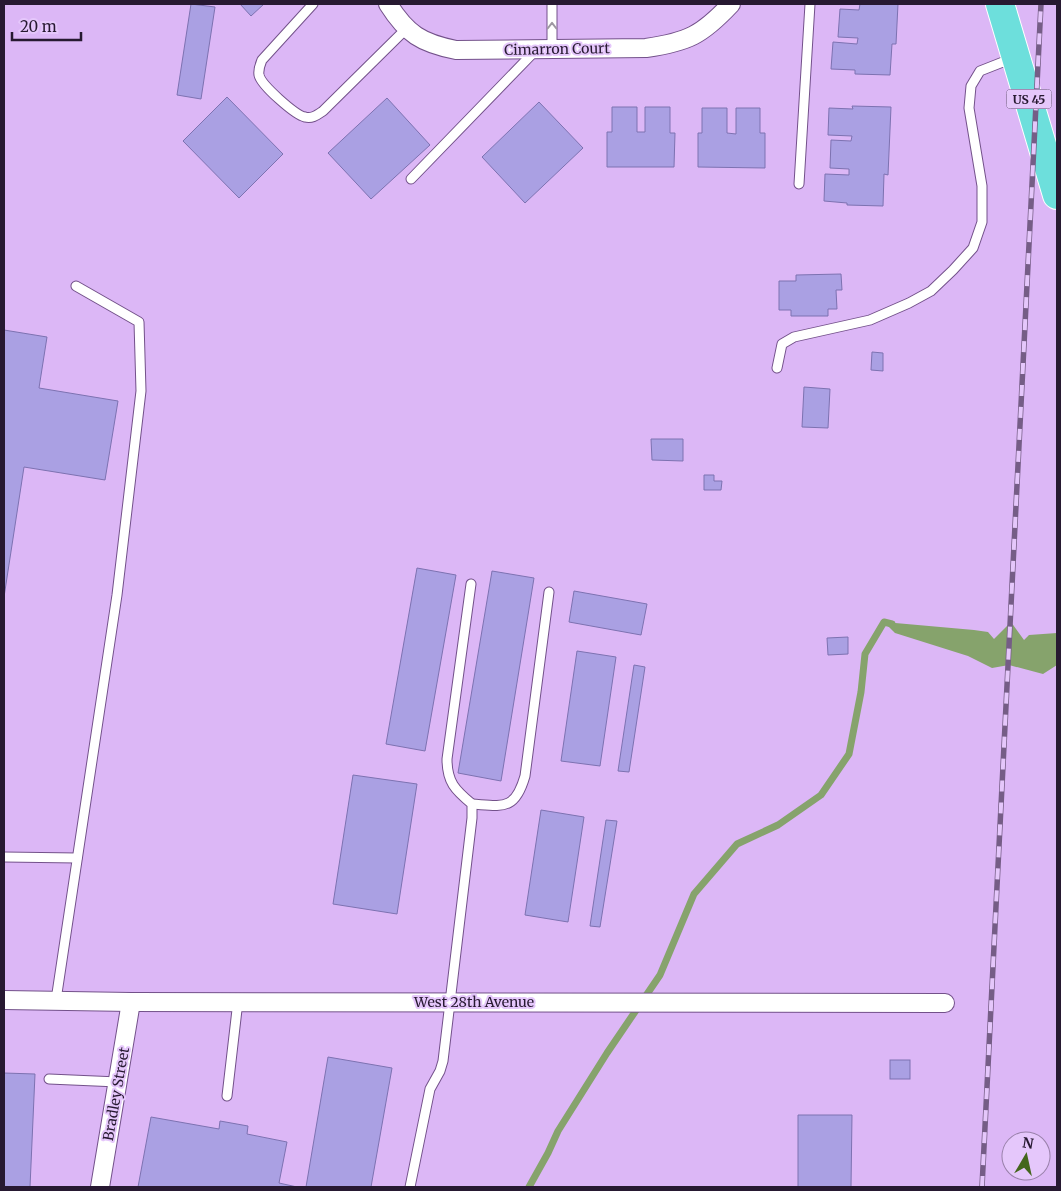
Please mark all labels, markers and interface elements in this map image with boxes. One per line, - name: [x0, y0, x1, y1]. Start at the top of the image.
- scale bar: [12, 10, 81, 42]
- text: 20 m: [20, 17, 57, 36]
- one-way arrow: [547, 22, 557, 30]
- street label: Cimarron Court: [504, 39, 610, 59]
- road number: US 45: [1006, 90, 1052, 108]
- street label: West 28th Avenue: [413, 993, 534, 1011]
- street label: Bradley Street: [99, 1045, 133, 1142]
- north arrow: [1001, 1131, 1051, 1181]
- text: N: [1021, 1133, 1035, 1153]

